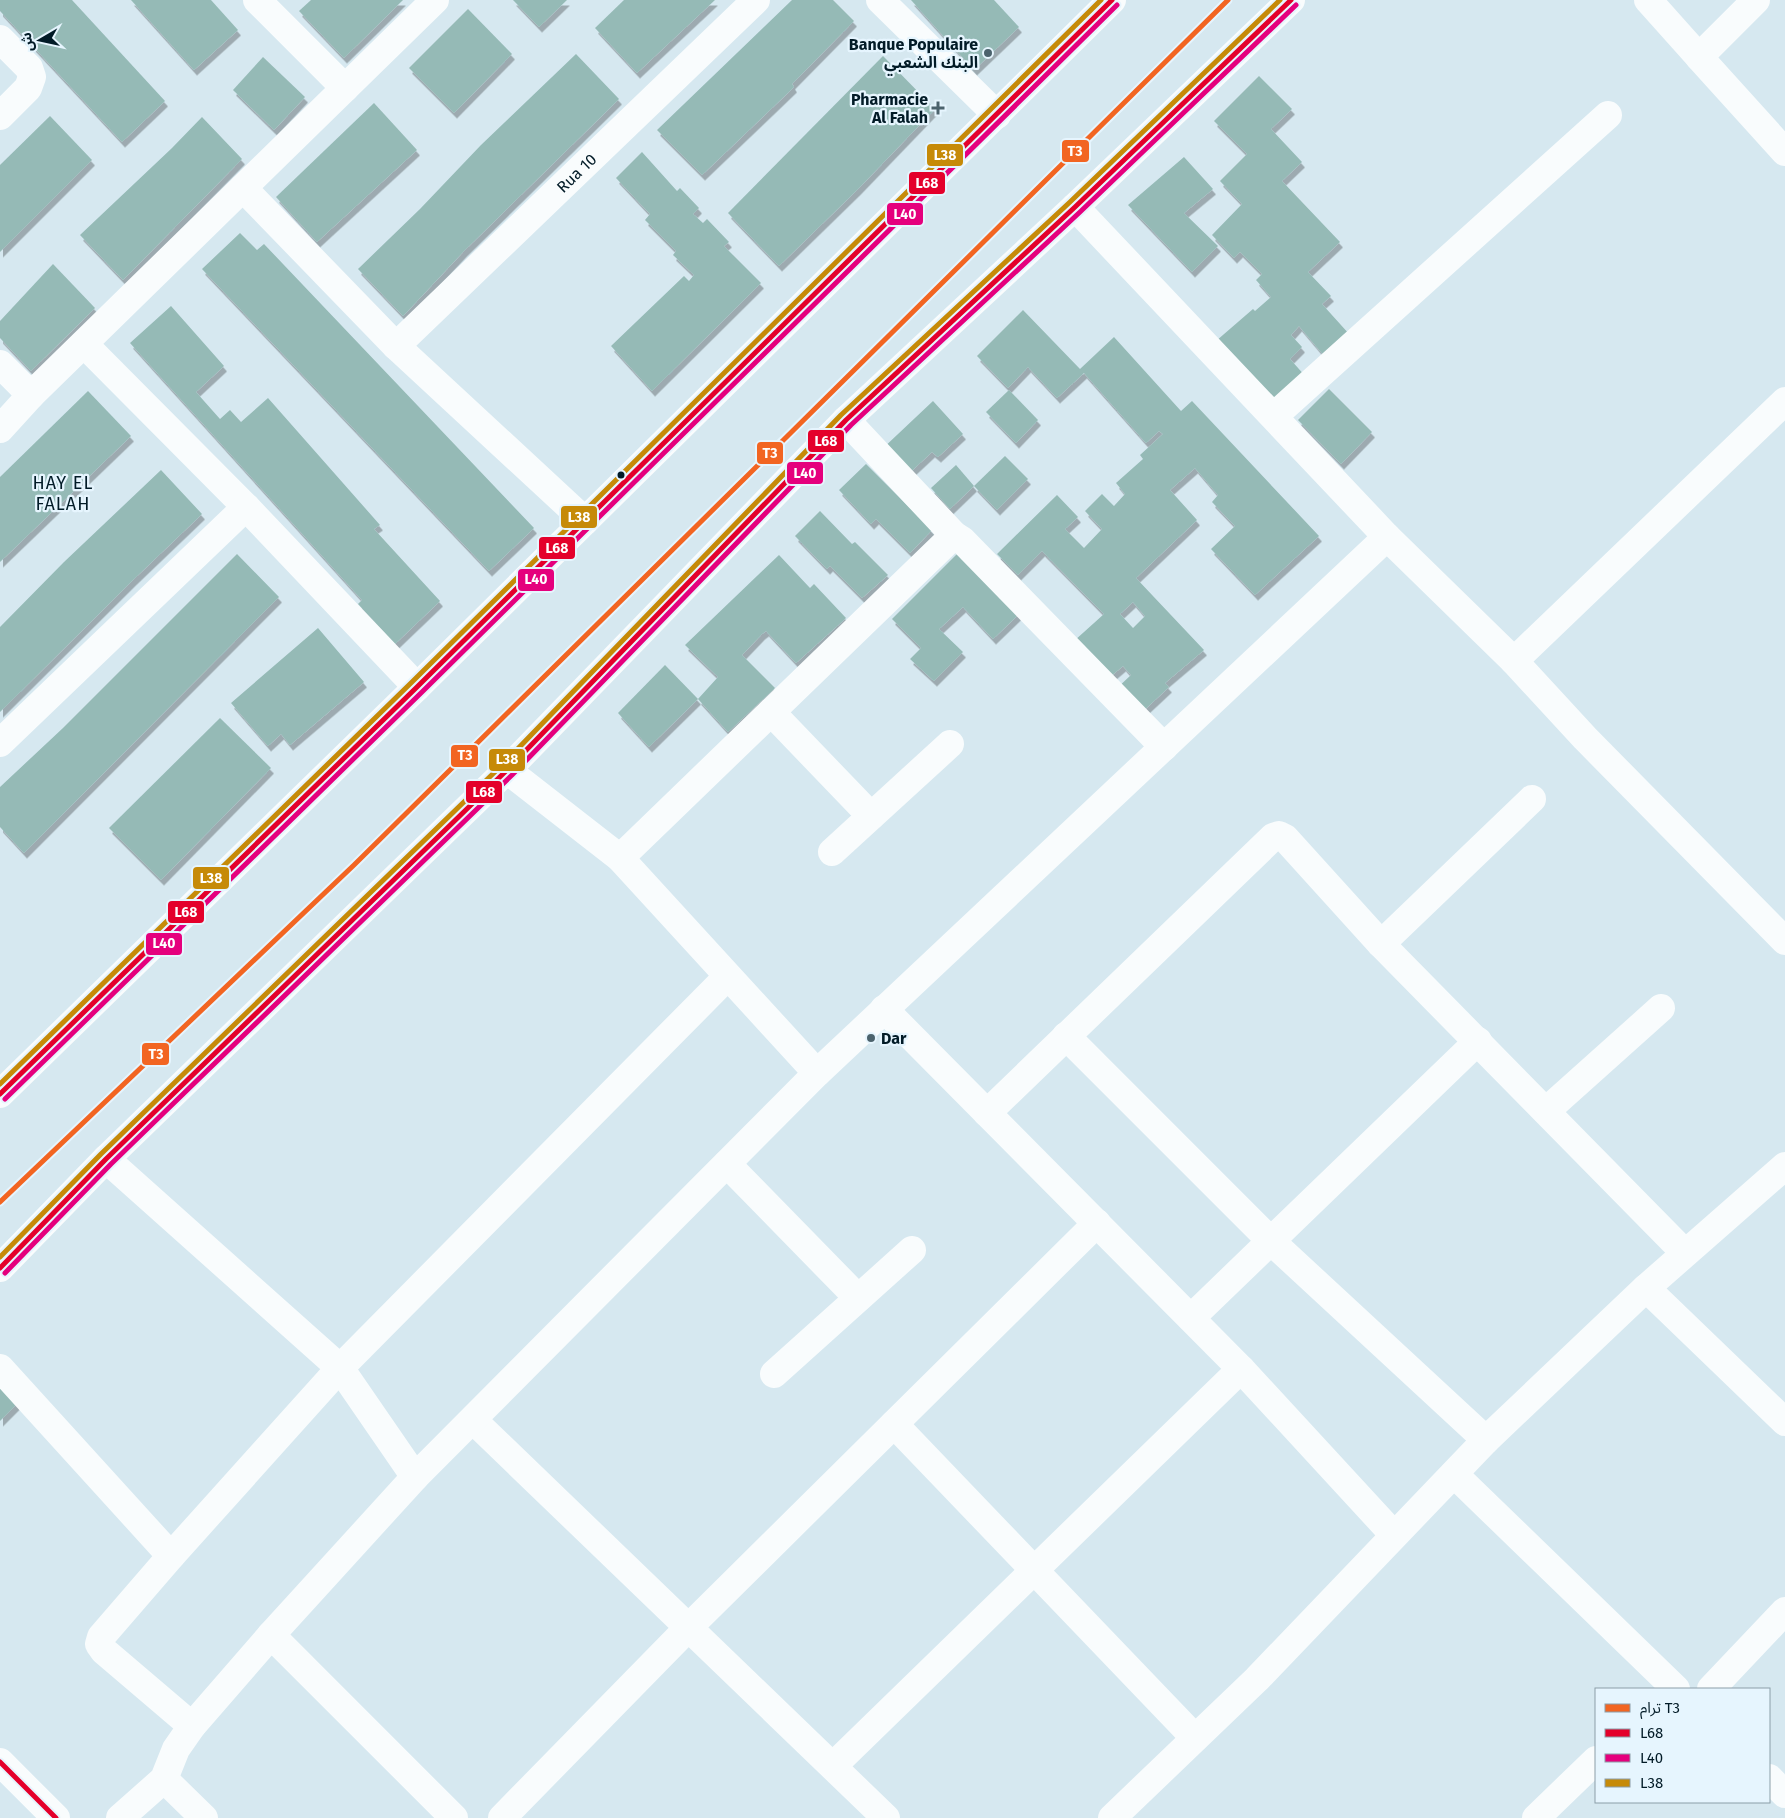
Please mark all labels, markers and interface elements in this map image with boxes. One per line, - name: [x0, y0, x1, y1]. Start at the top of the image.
- north arrow: [15, 15, 65, 65]
- text: ش: [18, 31, 38, 53]
- place label: Banque Populaire البنك الشعبي: [849, 35, 978, 76]
- marker: Banque Populaire البنك الشعبي: [982, 47, 994, 59]
- place label: Pharmacie Al Falah: [851, 90, 928, 127]
- marker: Pharmacie Al Falah: [932, 102, 944, 114]
- line badge: T3: [1061, 139, 1090, 163]
- line badge: L38: [926, 143, 964, 167]
- text: T3: [1068, 143, 1082, 160]
- text: L38: [934, 147, 956, 164]
- street label: Rua 10: [553, 150, 600, 197]
- line badge: L68: [908, 171, 946, 195]
- text: L68: [916, 175, 938, 192]
- line badge: L40: [886, 202, 924, 226]
- text: L40: [894, 206, 916, 223]
- line badge: L68: [807, 429, 845, 453]
- text: L68: [815, 433, 837, 450]
- line badge: T3: [756, 441, 784, 465]
- text: T3: [763, 445, 777, 462]
- line badge: L40: [786, 461, 824, 485]
- text: L40: [794, 465, 816, 482]
- unlabelled marker: [616, 470, 626, 480]
- district label: HAY EL FALAH: [33, 472, 93, 515]
- line badge: L38: [560, 505, 598, 529]
- text: L38: [568, 509, 590, 526]
- line badge: L68: [538, 536, 576, 560]
- text: L68: [546, 540, 568, 557]
- line badge: L40: [517, 568, 555, 592]
- text: L40: [525, 571, 547, 588]
- line badge: T3: [450, 744, 479, 768]
- text: T3: [458, 747, 472, 764]
- line badge: L38: [488, 748, 526, 772]
- text: L38: [496, 751, 518, 768]
- line badge: L68: [465, 780, 503, 804]
- text: L68: [473, 784, 495, 801]
- line badge: L38: [192, 866, 230, 890]
- text: L38: [200, 870, 222, 887]
- line badge: L68: [167, 900, 205, 924]
- text: L68: [175, 904, 197, 921]
- line badge: L40: [145, 932, 183, 956]
- text: L40: [153, 935, 175, 952]
- place label: Dar: [881, 1029, 907, 1048]
- marker: Dar: [865, 1032, 877, 1044]
- line badge: T3: [141, 1042, 170, 1066]
- text: T3: [149, 1046, 163, 1063]
- legend: [1595, 1688, 1770, 1803]
- text: ترام T3: [1640, 1699, 1680, 1719]
- text: L68: [1640, 1724, 1663, 1742]
- text: L40: [1640, 1749, 1663, 1767]
- text: L38: [1640, 1774, 1663, 1792]

